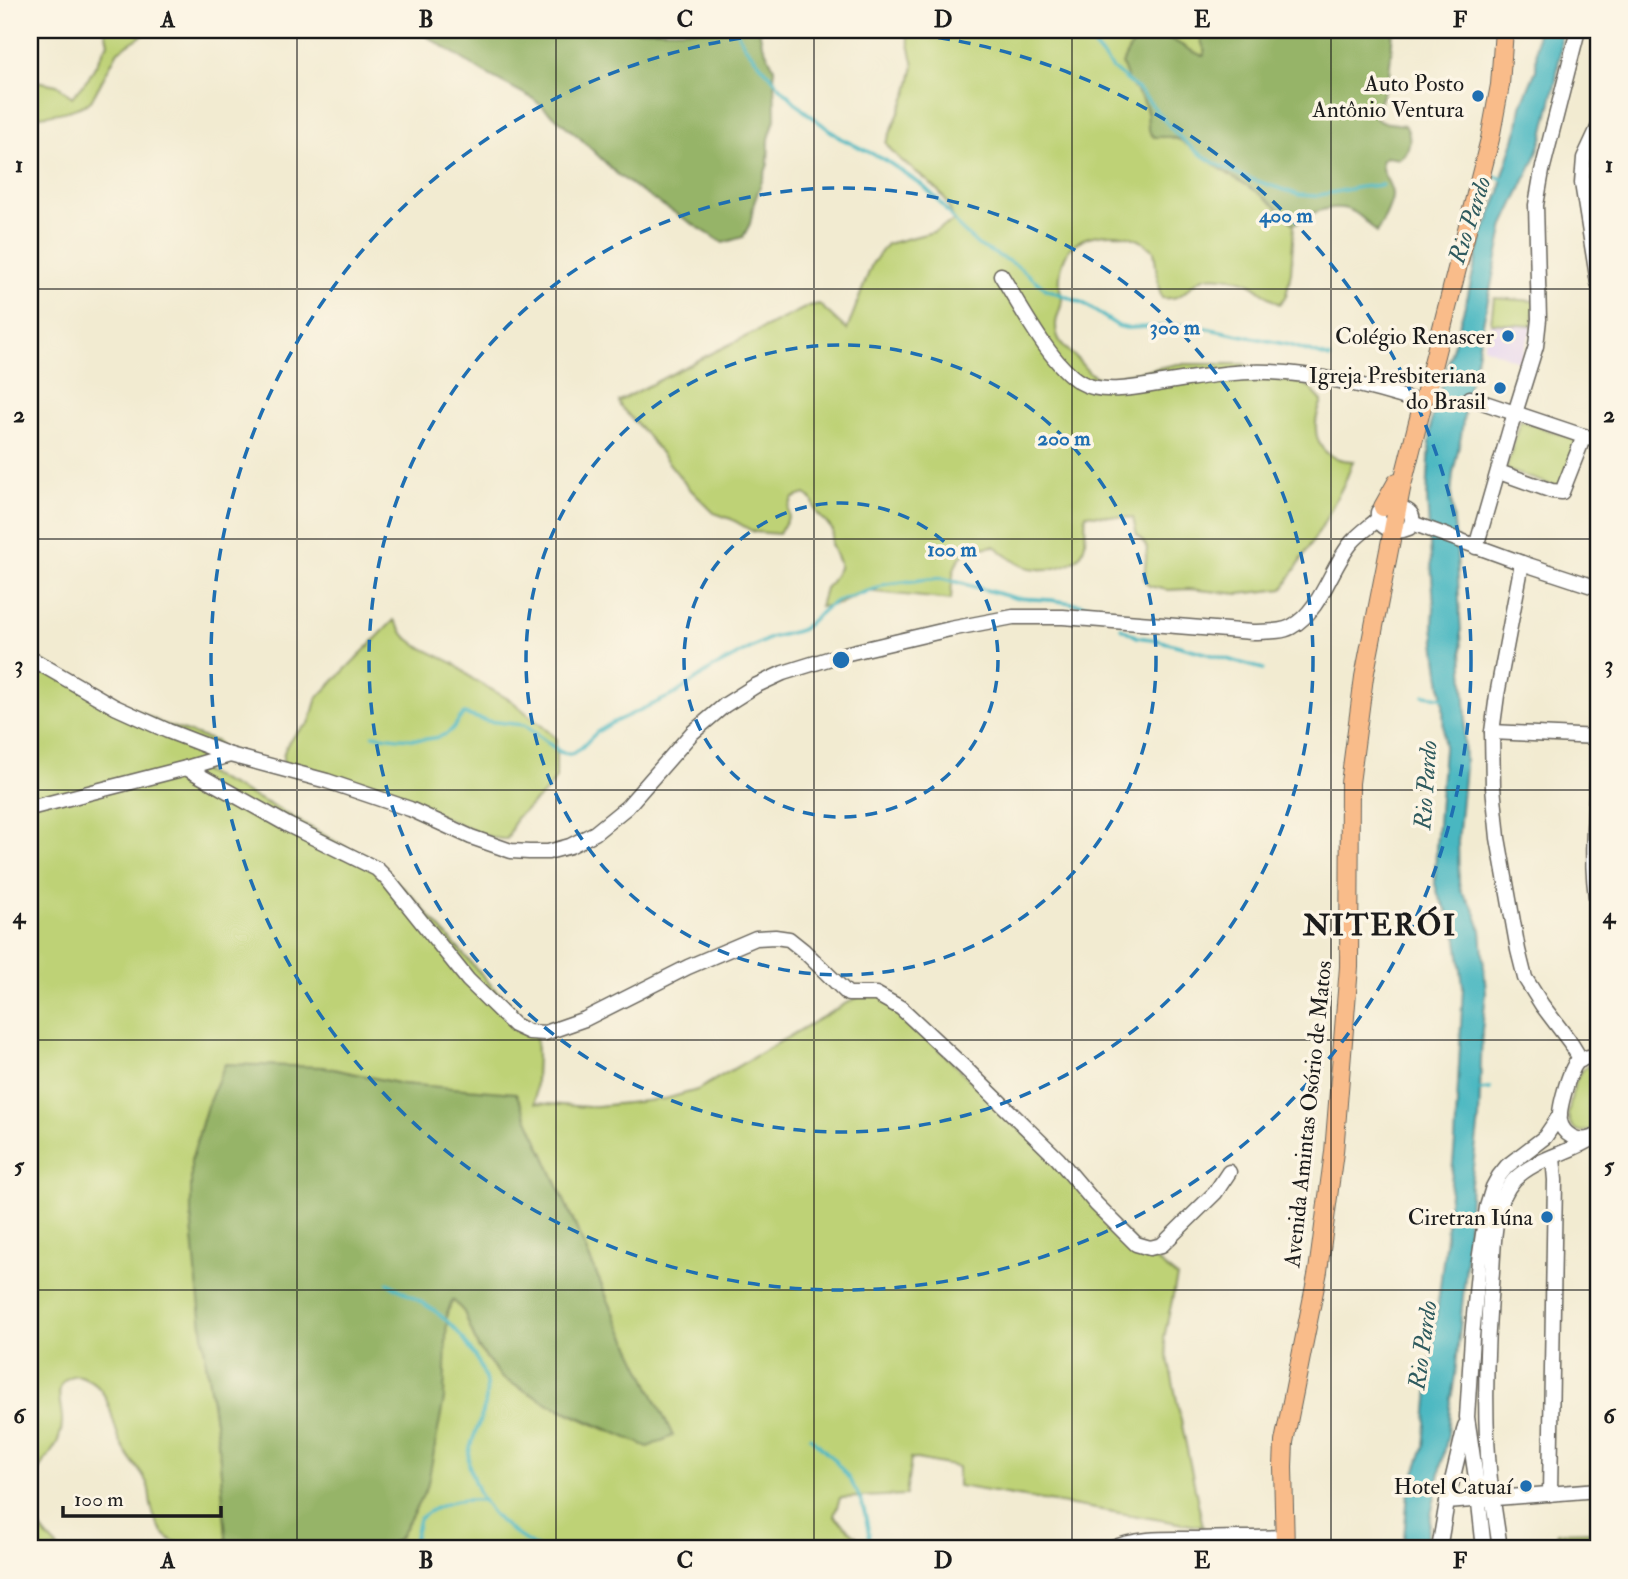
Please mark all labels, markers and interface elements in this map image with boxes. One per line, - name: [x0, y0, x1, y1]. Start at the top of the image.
- text: A: [160, 5, 176, 34]
- text: B: [418, 5, 434, 34]
- text: C: [677, 5, 693, 34]
- text: D: [934, 5, 952, 34]
- text: E: [1194, 5, 1211, 34]
- text: F: [1453, 5, 1468, 34]
- place label: Auto Posto Antônio Ventura: [1311, 69, 1465, 124]
- marker: Auto Posto Antônio Ventura: [1470, 88, 1486, 104]
- text: 1: [15, 150, 23, 179]
- text: 1: [1605, 150, 1613, 179]
- water label: Rio Pardo: [1441, 173, 1499, 268]
- text: 400 m: [1258, 202, 1313, 229]
- text: 300 m: [1150, 314, 1201, 341]
- place label: Colégio Renascer: [1335, 322, 1494, 351]
- marker: Colégio Renascer: [1500, 328, 1516, 344]
- place label: Igreja Presbiteriana do Brasil: [1309, 361, 1487, 416]
- marker: Igreja Presbiteriana do Brasil: [1492, 380, 1508, 396]
- text: 2: [13, 400, 25, 429]
- text: 2: [1603, 400, 1615, 429]
- text: 200 m: [1038, 425, 1091, 452]
- text: 100 m: [927, 536, 978, 563]
- centre of rings: [829, 648, 853, 672]
- text: 3: [15, 650, 23, 679]
- text: 3: [1605, 650, 1613, 679]
- water label: Rio Pardo: [1407, 739, 1445, 832]
- text: 4: [12, 901, 27, 930]
- text: 4: [1602, 901, 1617, 930]
- district label: NITERÓI: [1302, 906, 1457, 944]
- street label: Avenida Amintas Osório de Matos: [1277, 959, 1339, 1270]
- text: 5: [14, 1151, 25, 1180]
- text: 5: [1604, 1151, 1615, 1180]
- place label: Ciretran Iúna: [1408, 1203, 1534, 1232]
- marker: Ciretran Iúna: [1539, 1209, 1555, 1225]
- water label: Rio Pardo: [1401, 1298, 1445, 1392]
- text: 6: [13, 1401, 27, 1430]
- text: 6: [1603, 1401, 1617, 1430]
- place label: Hotel Catuaí: [1393, 1472, 1514, 1501]
- scale bar: [63, 1474, 220, 1518]
- marker: Hotel Catuaí: [1518, 1478, 1534, 1494]
- text: 100 m: [74, 1486, 124, 1513]
- text: A: [160, 1546, 176, 1575]
- text: B: [418, 1546, 434, 1575]
- text: C: [677, 1546, 693, 1575]
- text: D: [934, 1546, 952, 1575]
- text: E: [1194, 1546, 1211, 1575]
- text: F: [1453, 1546, 1468, 1575]

